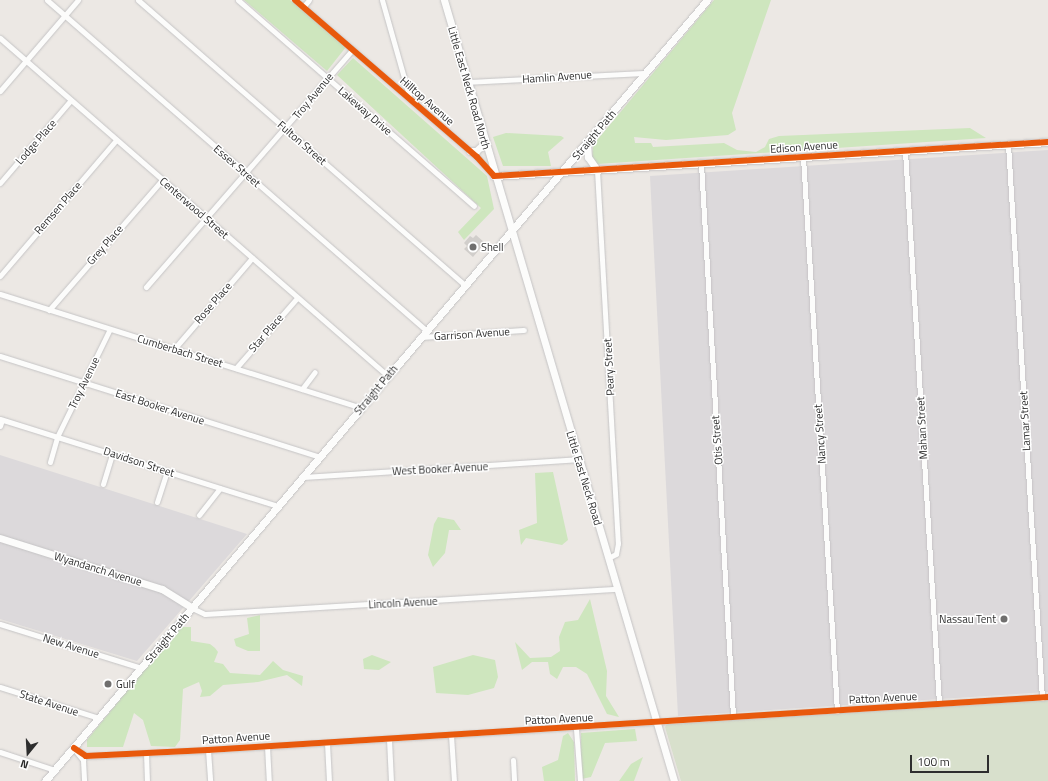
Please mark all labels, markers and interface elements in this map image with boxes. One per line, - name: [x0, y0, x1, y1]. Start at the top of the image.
- street label: Little East Neck Road North: [445, 25, 493, 151]
- street label: Hamlin Avenue: [522, 68, 592, 86]
- street label: Troy Avenue: [290, 70, 336, 122]
- street label: Hilltop Avenue: [397, 74, 457, 128]
- street label: Lakeway Drive: [335, 84, 395, 138]
- street label: Straight Path: [569, 107, 619, 163]
- street label: Lodge Place: [13, 117, 59, 167]
- street label: Fulton Street: [275, 118, 329, 168]
- street label: Edison Avenue: [770, 138, 838, 156]
- street label: Essex Street: [211, 142, 263, 190]
- street label: Centerwood Street: [157, 174, 231, 242]
- street label: Remsen Place: [32, 179, 84, 237]
- street label: Grey Place: [84, 222, 126, 268]
- place label: Shell: [481, 240, 504, 254]
- marker: Shell: [468, 242, 478, 252]
- street label: Rose Place: [191, 280, 235, 326]
- street label: Star Place: [246, 311, 286, 355]
- street label: Garrison Avenue: [434, 325, 510, 343]
- street label: Cumberbach Street: [136, 332, 224, 370]
- street label: Peary Street: [601, 338, 617, 396]
- street label: Troy Avenue: [66, 355, 102, 411]
- street label: Straight Path: [351, 362, 401, 418]
- street label: East Booker Avenue: [114, 386, 206, 428]
- street label: Lamar Street: [1017, 391, 1033, 451]
- street label: Mahan Street: [914, 396, 930, 460]
- street label: Nancy Street: [811, 404, 829, 464]
- street label: Otis Street: [709, 415, 725, 465]
- street label: Little East Neck Road: [563, 429, 605, 527]
- street label: Davidson Street: [102, 444, 176, 480]
- street label: West Booker Avenue: [392, 460, 488, 478]
- street label: Wyandanch Avenue: [52, 549, 144, 589]
- street label: Lincoln Avenue: [368, 595, 438, 611]
- street label: Straight Path: [142, 610, 192, 666]
- place label: Nassau Tent: [939, 612, 996, 626]
- marker: Nassau Tent: [999, 614, 1009, 624]
- street label: New Avenue: [41, 631, 101, 661]
- place label: Gulf: [116, 677, 135, 691]
- marker: Gulf: [103, 679, 113, 689]
- street label: State Avenue: [18, 687, 80, 719]
- street label: Patton Avenue: [849, 690, 917, 706]
- street label: Patton Avenue: [525, 711, 593, 727]
- street label: Patton Avenue: [202, 729, 270, 747]
- north arrow: [8, 733, 48, 773]
- scale bar: [912, 747, 991, 773]
- text: 100 m: [917, 752, 950, 771]
- text: N: [18, 756, 30, 773]

